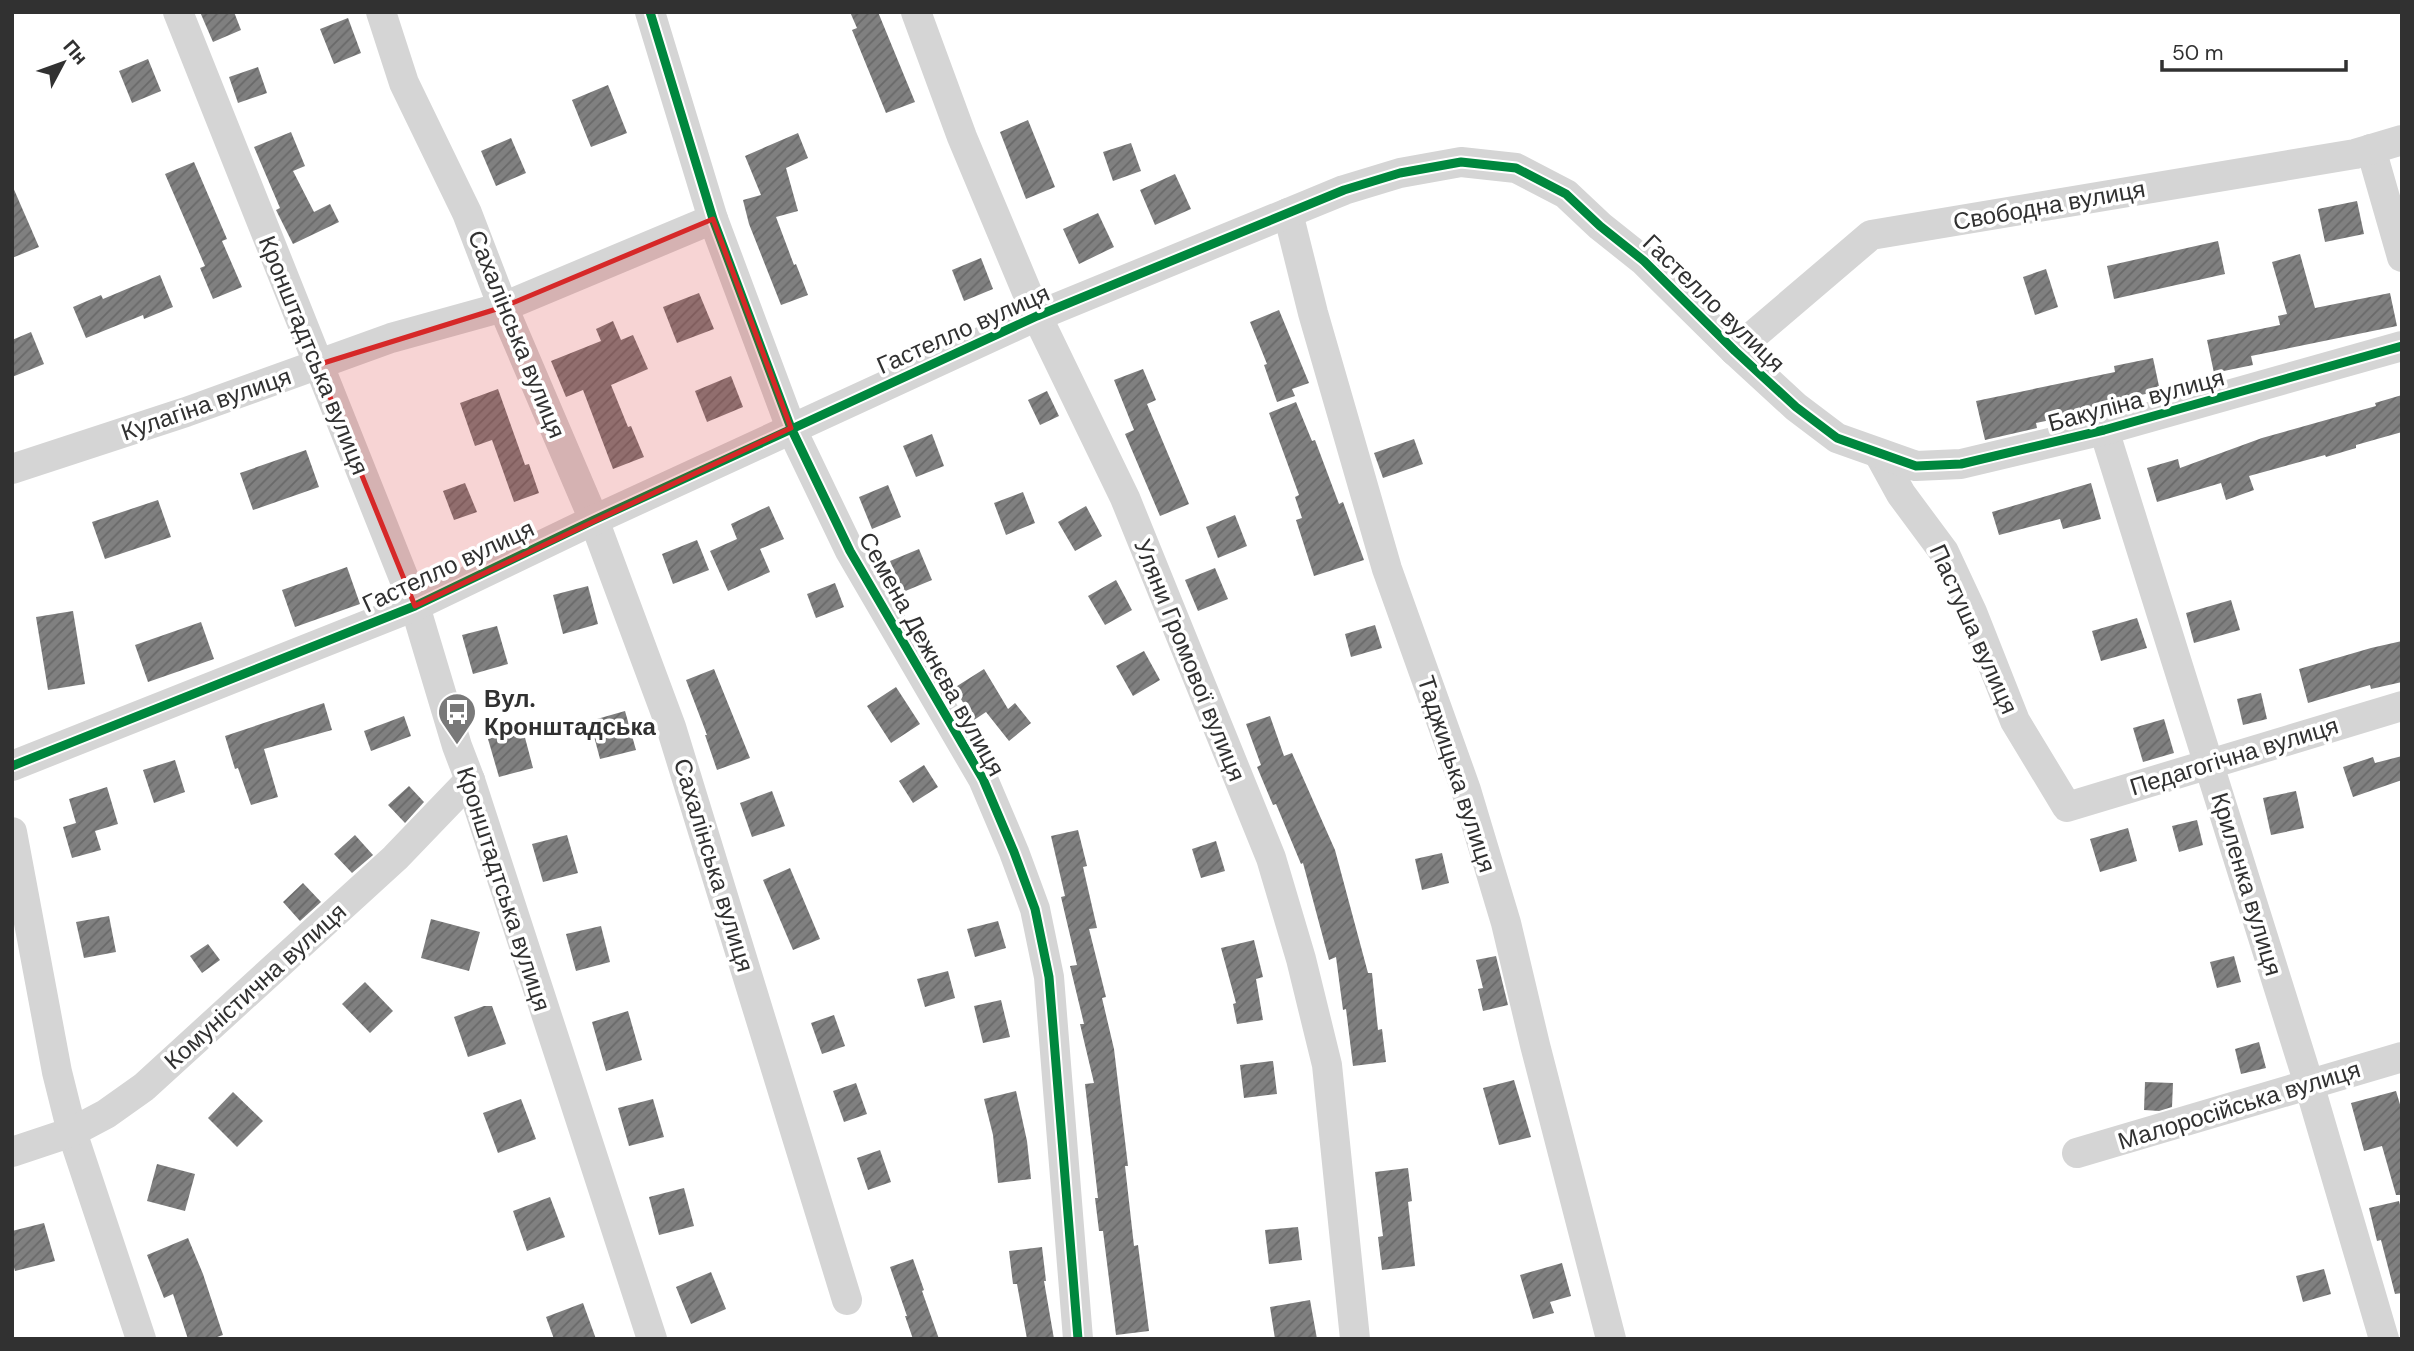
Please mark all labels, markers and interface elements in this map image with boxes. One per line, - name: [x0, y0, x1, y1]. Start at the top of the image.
- north arrow: [28, 28, 98, 98]
- scale bar: [2162, 28, 2346, 72]
- text: Пн: [58, 34, 93, 70]
- text: 50 m: [2172, 39, 2223, 67]
- street label: Свободна вулиця: [1950, 173, 2148, 237]
- street label: Сахалінська вулиця: [461, 225, 573, 443]
- street label: Гастелло вулиця: [1636, 227, 1792, 379]
- street label: Кронштадтська вулиця: [252, 231, 376, 479]
- street label: Гастелло вулиця: [872, 277, 1054, 381]
- street label: Кулагіна вулиця: [117, 360, 295, 448]
- street label: Бакуліна вулиця: [2044, 362, 2228, 438]
- street label: Гастелло вулиця: [357, 513, 539, 619]
- street label: Семена Дежнєва вулиця: [852, 526, 1012, 782]
- street label: Уляни Громової вулиця: [1127, 534, 1253, 786]
- street label: Пастуша вулиця: [1923, 539, 2025, 719]
- street label: Таджицька вулиця: [1411, 672, 1503, 876]
- place label: Вул. Кронштадська: [484, 683, 657, 742]
- bus stop icon: Вул. Кронштадська: [436, 691, 478, 746]
- street label: Педагогічна вулиця: [2126, 710, 2342, 802]
- street label: Сахалінська вулиця: [667, 754, 761, 976]
- street label: Кронштадтська вулиця: [450, 763, 558, 1015]
- street label: Криленка вулиця: [2204, 789, 2290, 979]
- street label: Комуністична вулиця: [158, 896, 352, 1076]
- street label: Малоросійська вулиця: [2114, 1053, 2364, 1157]

